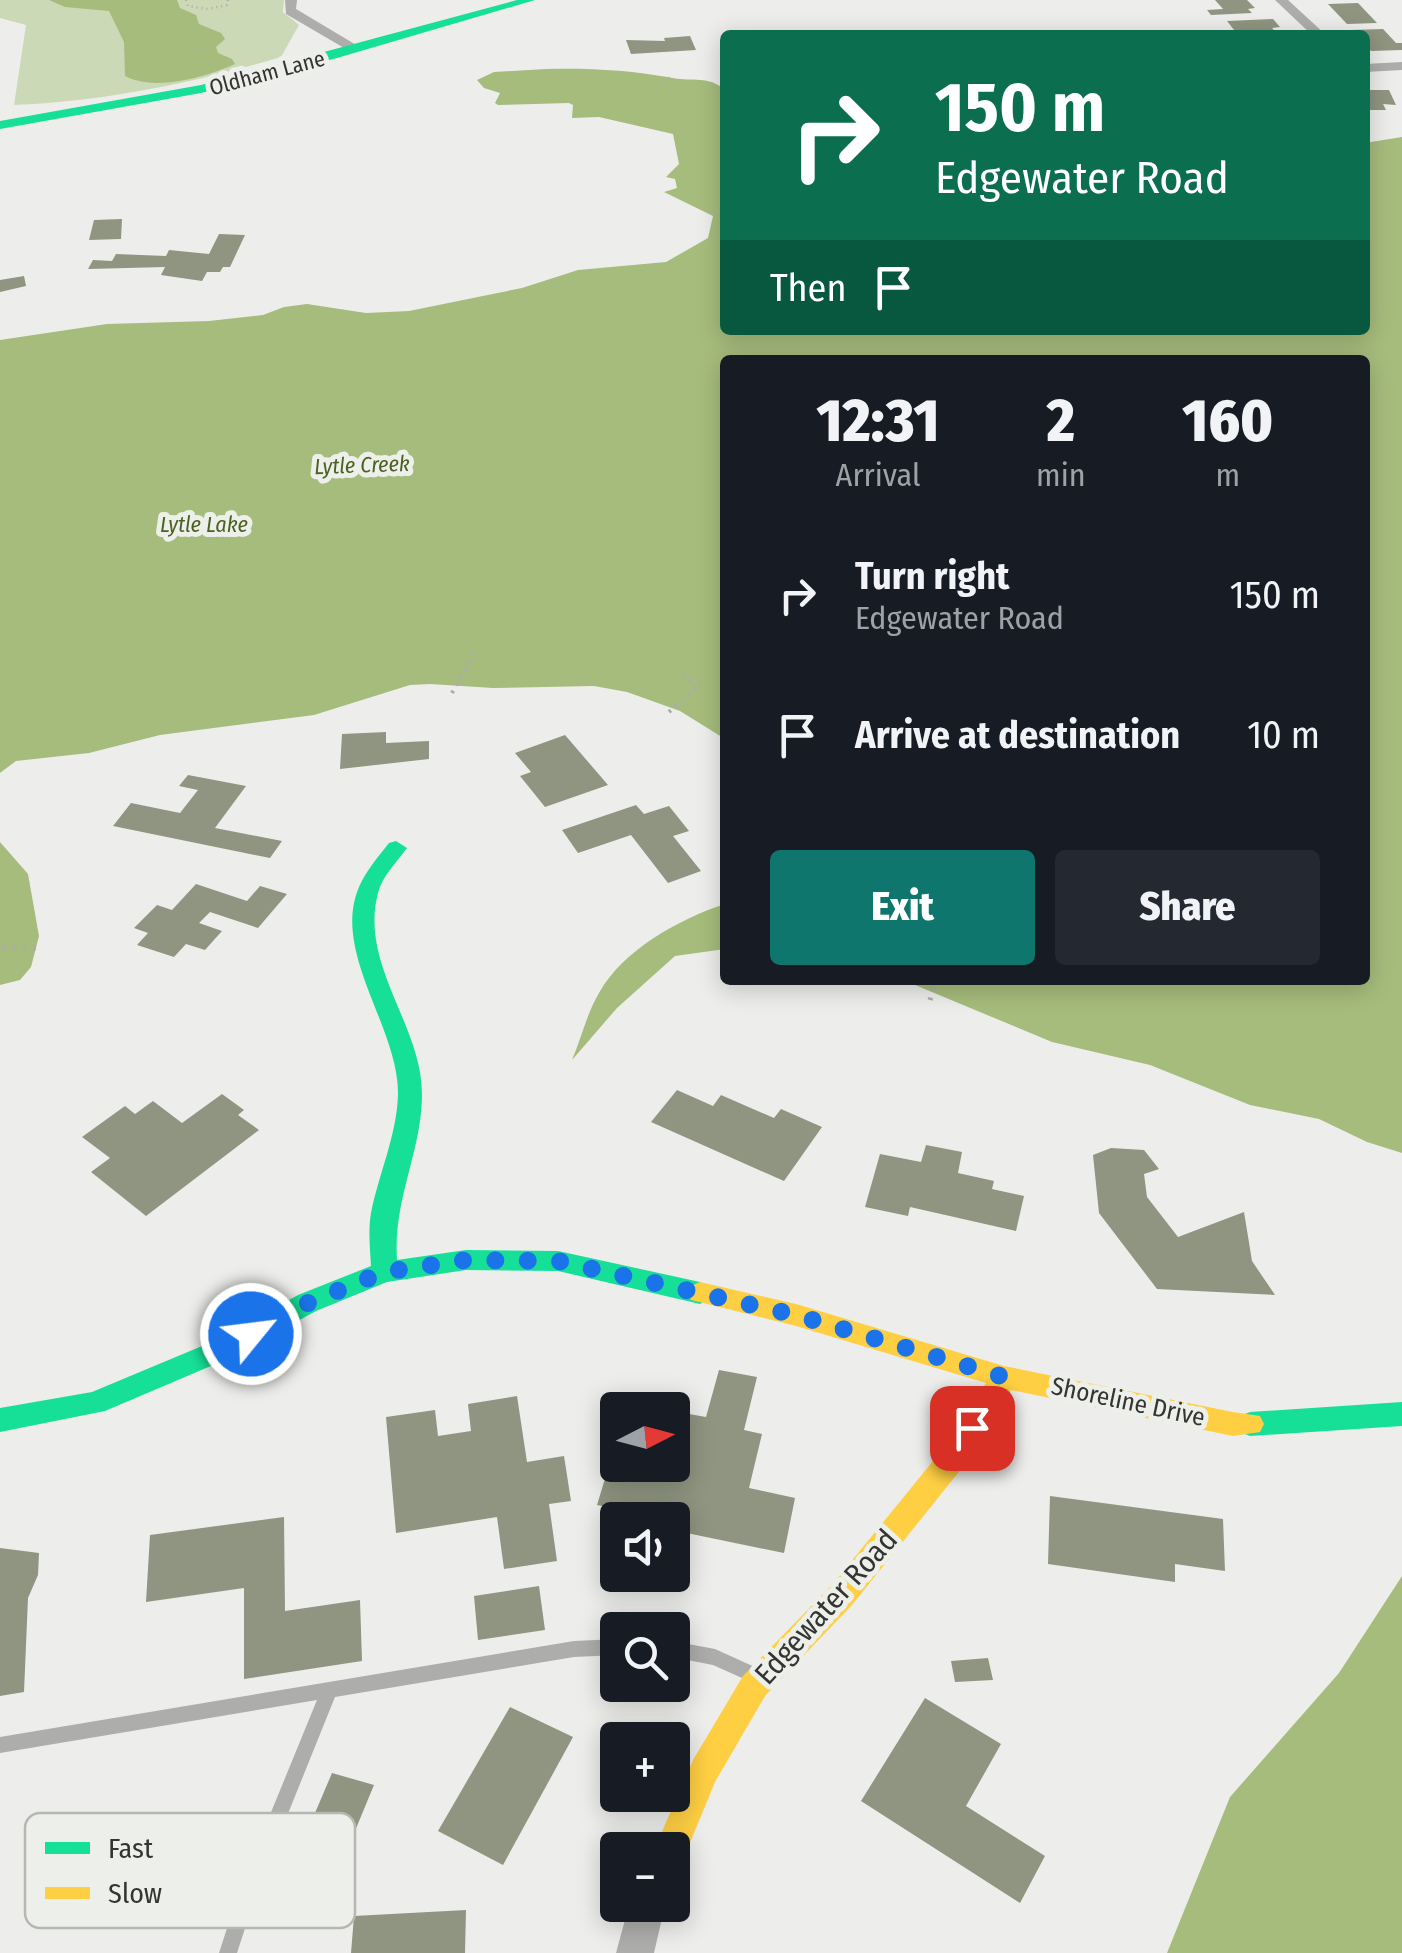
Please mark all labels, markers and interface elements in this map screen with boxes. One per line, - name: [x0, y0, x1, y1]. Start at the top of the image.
- street label: Oldham Lane: [206, 45, 328, 101]
- text: 150 m: [935, 66, 1105, 150]
- icon: right: [770, 70, 900, 200]
- text: Edgewater Road: [935, 151, 1229, 205]
- icon: arrive: [866, 260, 921, 315]
- text: Then: [770, 265, 846, 311]
- text: 12:31: [817, 385, 939, 457]
- text: 2: [1047, 385, 1075, 457]
- text: 160: [1182, 385, 1273, 457]
- water label: Lytle Creek: [314, 450, 410, 480]
- text: Arrival: [836, 456, 920, 494]
- text: min: [1036, 456, 1086, 494]
- text: m: [1215, 456, 1240, 494]
- water label: Lytle Lake: [160, 511, 248, 538]
- text: Turn right: [855, 553, 1009, 599]
- icon: right: [770, 568, 825, 623]
- text: 150 m: [1230, 572, 1320, 618]
- text: Edgewater Road: [855, 599, 1064, 637]
- icon: arrive: [770, 708, 825, 763]
- text: Arrive at destination: [855, 712, 1180, 758]
- text: 10 m: [1247, 712, 1320, 758]
- button: Exit: [770, 850, 1035, 965]
- button: Share: [1055, 850, 1320, 965]
- position arrow: [199, 1282, 303, 1386]
- street label: Shoreline Drive: [1048, 1371, 1208, 1433]
- pin: [930, 1386, 1015, 1471]
- north arrow: [600, 1392, 690, 1482]
- map controls: [600, 1392, 690, 1922]
- icon: arrive: [945, 1401, 1000, 1456]
- button: sound: [600, 1502, 690, 1592]
- street label: Edgewater Road: [747, 1522, 905, 1692]
- button: search: [600, 1612, 690, 1702]
- button: +: [600, 1722, 690, 1812]
- legend: [25, 1813, 355, 1928]
- text: Fast: [108, 1832, 154, 1865]
- button: −: [600, 1832, 690, 1922]
- text: Slow: [108, 1877, 162, 1910]

